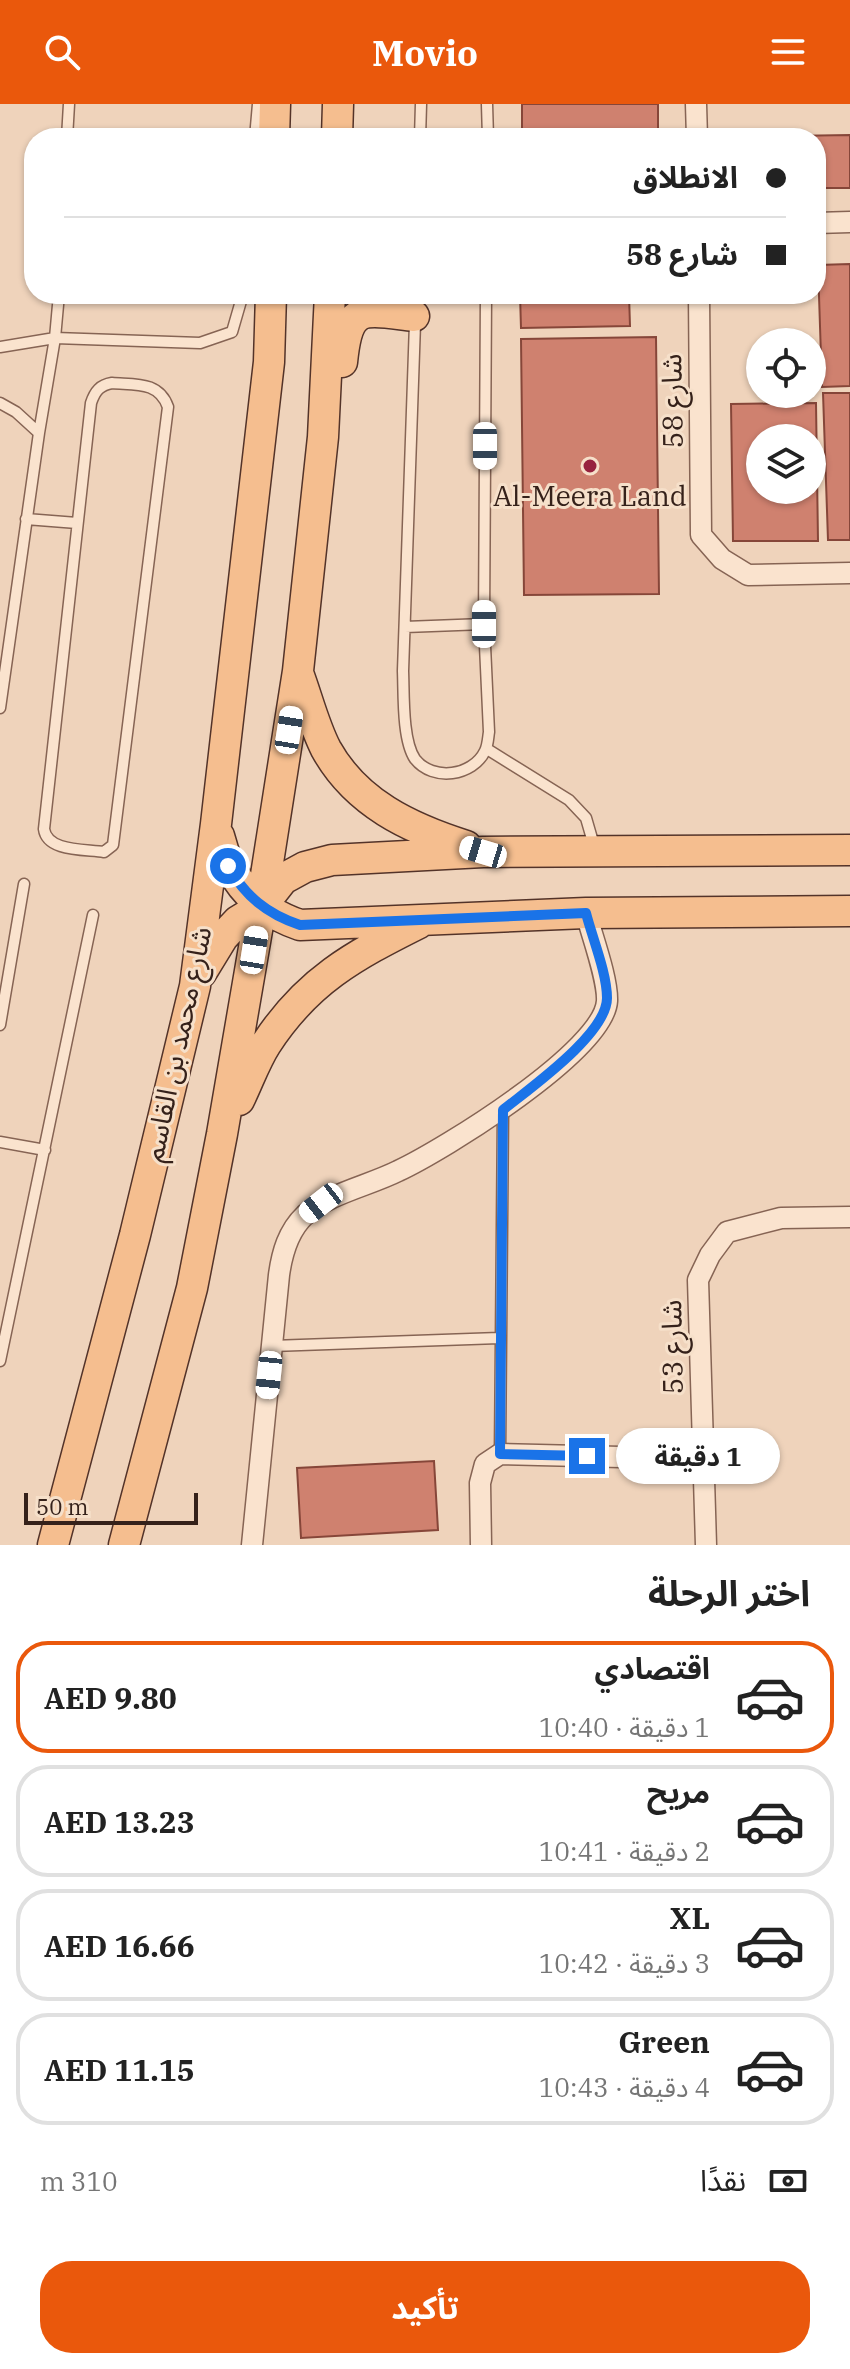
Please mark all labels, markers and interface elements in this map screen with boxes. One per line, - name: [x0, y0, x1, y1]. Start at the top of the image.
- text: Movio: [372, 29, 478, 76]
- icon: search: [40, 30, 84, 74]
- icon: menu: [766, 30, 810, 74]
- text: الانطلاق: [633, 157, 738, 196]
- text: شارع 58: [626, 234, 738, 273]
- map controls: [746, 328, 826, 504]
- button: locate: [746, 328, 826, 408]
- street label: شارع 58: [652, 353, 694, 449]
- car: [473, 422, 497, 470]
- button: layers: [746, 424, 826, 504]
- marker: Al-Meera Land: [581, 457, 599, 475]
- place label: Al-Meera Land: [493, 477, 687, 514]
- car: [472, 600, 496, 648]
- car: [273, 704, 305, 756]
- car: [457, 834, 509, 870]
- route start: [210, 848, 246, 884]
- street label: شارع محمد بن القاسم: [134, 923, 223, 1166]
- car: [238, 924, 270, 976]
- car: [295, 1179, 347, 1227]
- street label: شارع 53: [652, 1299, 694, 1395]
- car: [255, 1350, 283, 1400]
- callout: 1 دقيقة: [615, 1428, 779, 1484]
- route end: [569, 1438, 605, 1474]
- text: 1 دقيقة: [654, 1439, 742, 1473]
- scale bar: [24, 1489, 198, 1525]
- text: 50 m: [36, 1492, 88, 1521]
- text: اختر الرحلة: [648, 1569, 810, 1616]
- text: اقتصادي: [595, 1648, 710, 1687]
- icon: car: [734, 1661, 806, 1733]
- text: AED 9.80: [44, 1678, 177, 1717]
- text: 1 دقيقة · 10:40: [539, 1710, 710, 1744]
- text: مريح: [647, 1772, 710, 1811]
- icon: car: [734, 1785, 806, 1857]
- text: AED 13.23: [44, 1802, 195, 1841]
- text: 2 دقيقة · 10:41: [539, 1834, 710, 1868]
- text: XL: [670, 1898, 710, 1937]
- icon: car: [734, 1909, 806, 1981]
- text: AED 16.66: [44, 1926, 195, 1965]
- text: 3 دقيقة · 10:42: [539, 1946, 710, 1980]
- text: Green: [618, 2022, 710, 2061]
- icon: car: [734, 2033, 806, 2105]
- text: AED 11.15: [44, 2050, 195, 2089]
- text: 4 دقيقة · 10:43: [539, 2070, 710, 2104]
- icon: cash: [766, 2159, 810, 2203]
- text: نقدًا: [700, 2160, 746, 2199]
- text: 310 m: [40, 2164, 118, 2198]
- button: تأكيد: [40, 2261, 810, 2353]

